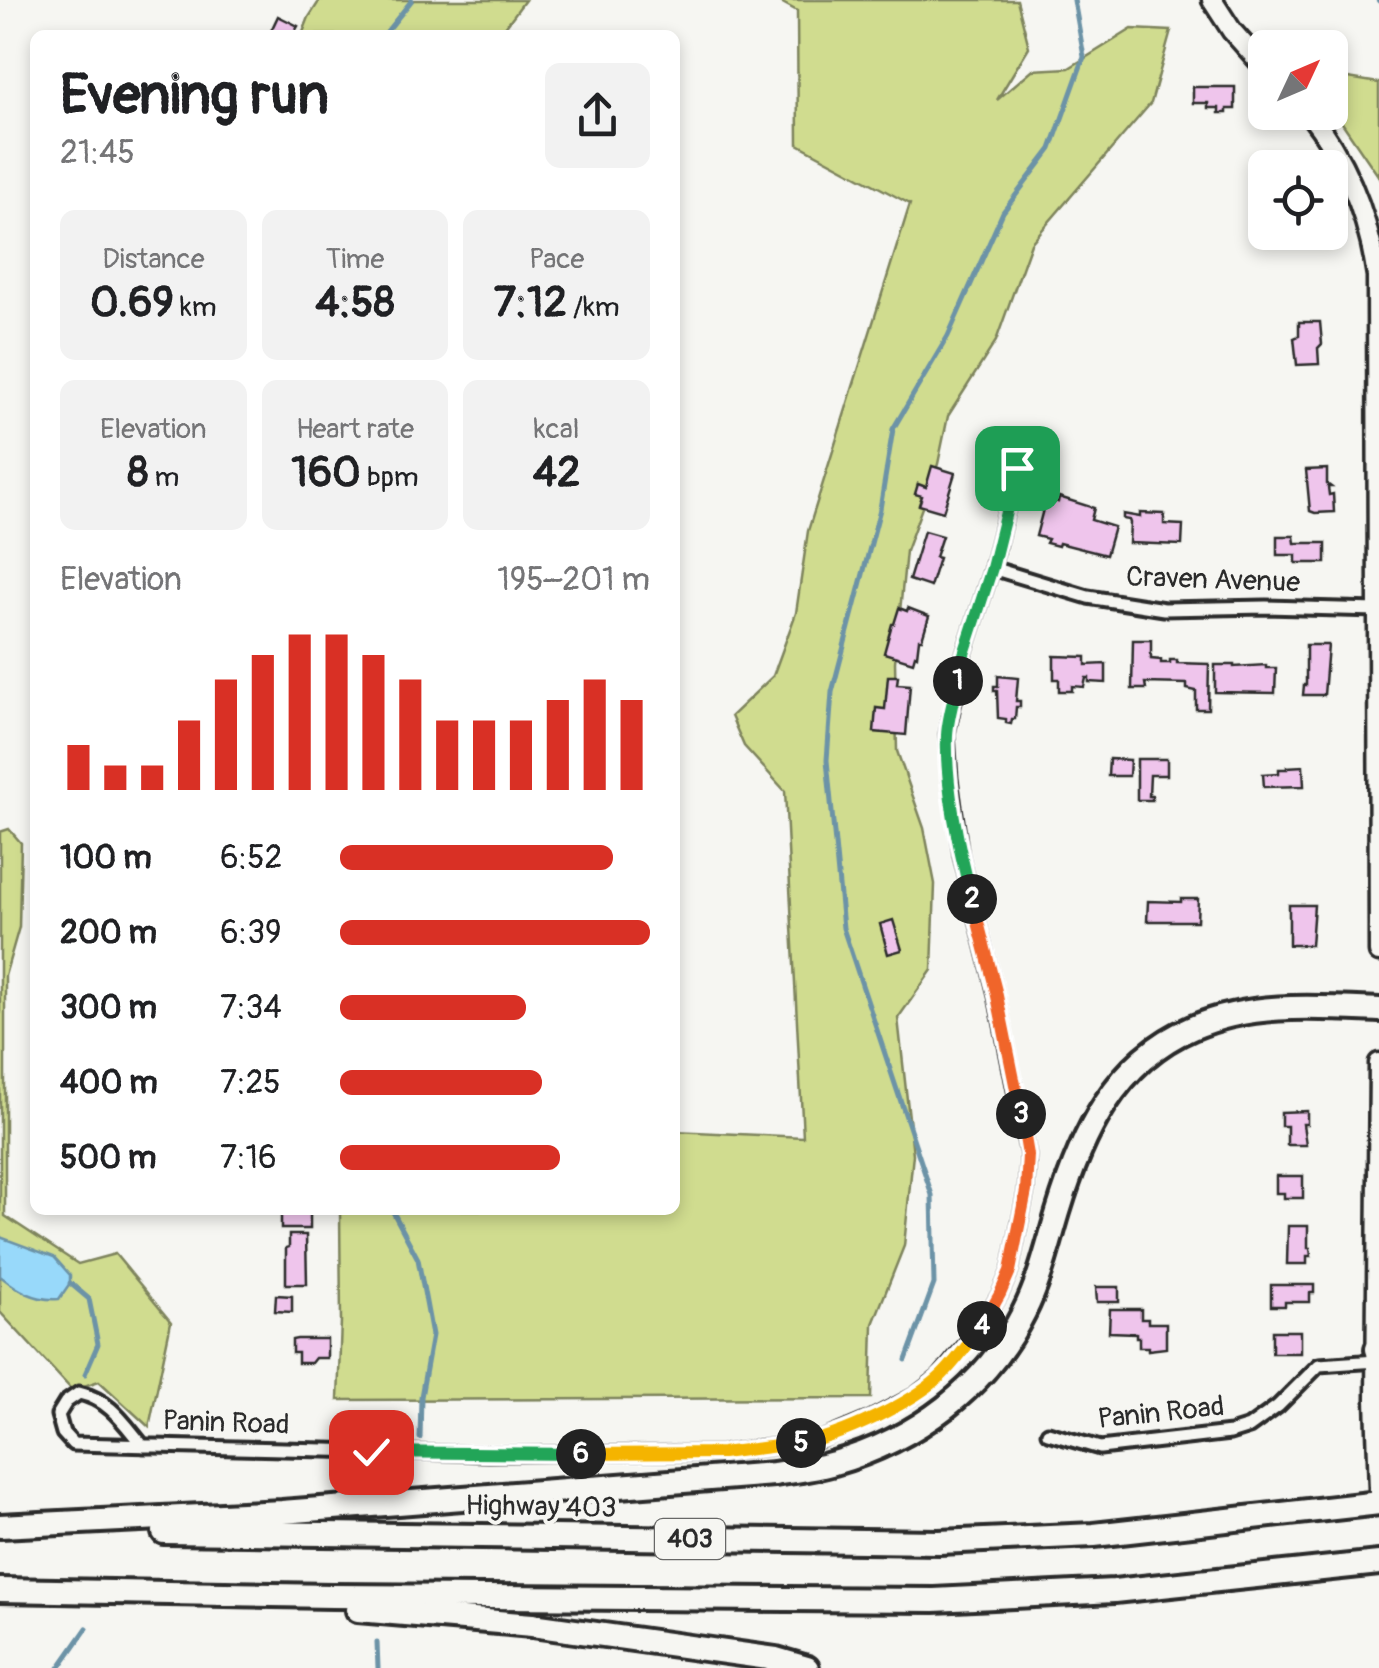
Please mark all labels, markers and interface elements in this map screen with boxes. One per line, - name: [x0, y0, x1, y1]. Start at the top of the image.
- north arrow: [1248, 30, 1348, 130]
- map controls: [1248, 30, 1348, 250]
- text: Evening run: [60, 61, 329, 130]
- button: share: [545, 63, 650, 168]
- text: 21:45: [60, 133, 135, 173]
- button: locate: [1248, 150, 1348, 250]
- text: Distance: [102, 242, 205, 277]
- text: Time: [326, 242, 384, 277]
- text: Pace: [529, 242, 584, 277]
- text: 0.69: [90, 277, 174, 329]
- text: 4:58: [315, 277, 395, 329]
- text: 7:12: [494, 277, 567, 329]
- text: km: [174, 290, 217, 325]
- text: /km: [567, 290, 620, 325]
- text: Elevation: [100, 412, 207, 447]
- text: Heart rate: [296, 412, 414, 447]
- text: kcal: [534, 412, 579, 447]
- pin: [975, 426, 1060, 511]
- icon: arrive: [990, 441, 1045, 496]
- text: 8: [127, 447, 148, 499]
- text: 160: [291, 447, 361, 499]
- text: 42: [533, 447, 581, 499]
- text: m: [148, 460, 179, 495]
- text: bpm: [361, 460, 419, 495]
- street label: Craven Avenue: [1125, 559, 1301, 601]
- text: Elevation: [60, 560, 182, 600]
- text: 195–201 m: [497, 560, 650, 600]
- pin: 1: [933, 656, 983, 706]
- text: 1: [953, 663, 963, 698]
- text: 100 m: [60, 838, 152, 878]
- text: 6:52: [220, 838, 282, 878]
- pin: 2: [947, 874, 997, 924]
- text: 2: [964, 881, 980, 916]
- text: 200 m: [60, 913, 157, 953]
- text: 6:39: [220, 913, 282, 953]
- text: 300 m: [60, 988, 157, 1028]
- text: 7:34: [220, 988, 282, 1028]
- text: 400 m: [60, 1063, 158, 1103]
- text: 7:25: [220, 1063, 281, 1103]
- pin: 3: [996, 1089, 1046, 1139]
- text: 3: [1013, 1096, 1029, 1131]
- text: 500 m: [60, 1138, 156, 1178]
- text: 7:16: [220, 1138, 277, 1178]
- pin: 4: [957, 1301, 1007, 1351]
- text: 4: [974, 1308, 990, 1343]
- street label: Panin Road: [1096, 1389, 1226, 1437]
- street label: Panin Road: [162, 1403, 290, 1443]
- pin: [329, 1410, 414, 1495]
- pin: 5: [776, 1418, 826, 1468]
- icon: check: [344, 1425, 399, 1480]
- text: 5: [793, 1425, 809, 1460]
- pin: 6: [556, 1429, 606, 1479]
- text: 6: [573, 1436, 589, 1471]
- street label: Highway 403: [465, 1488, 617, 1526]
- road number: 403: [655, 1519, 725, 1559]

